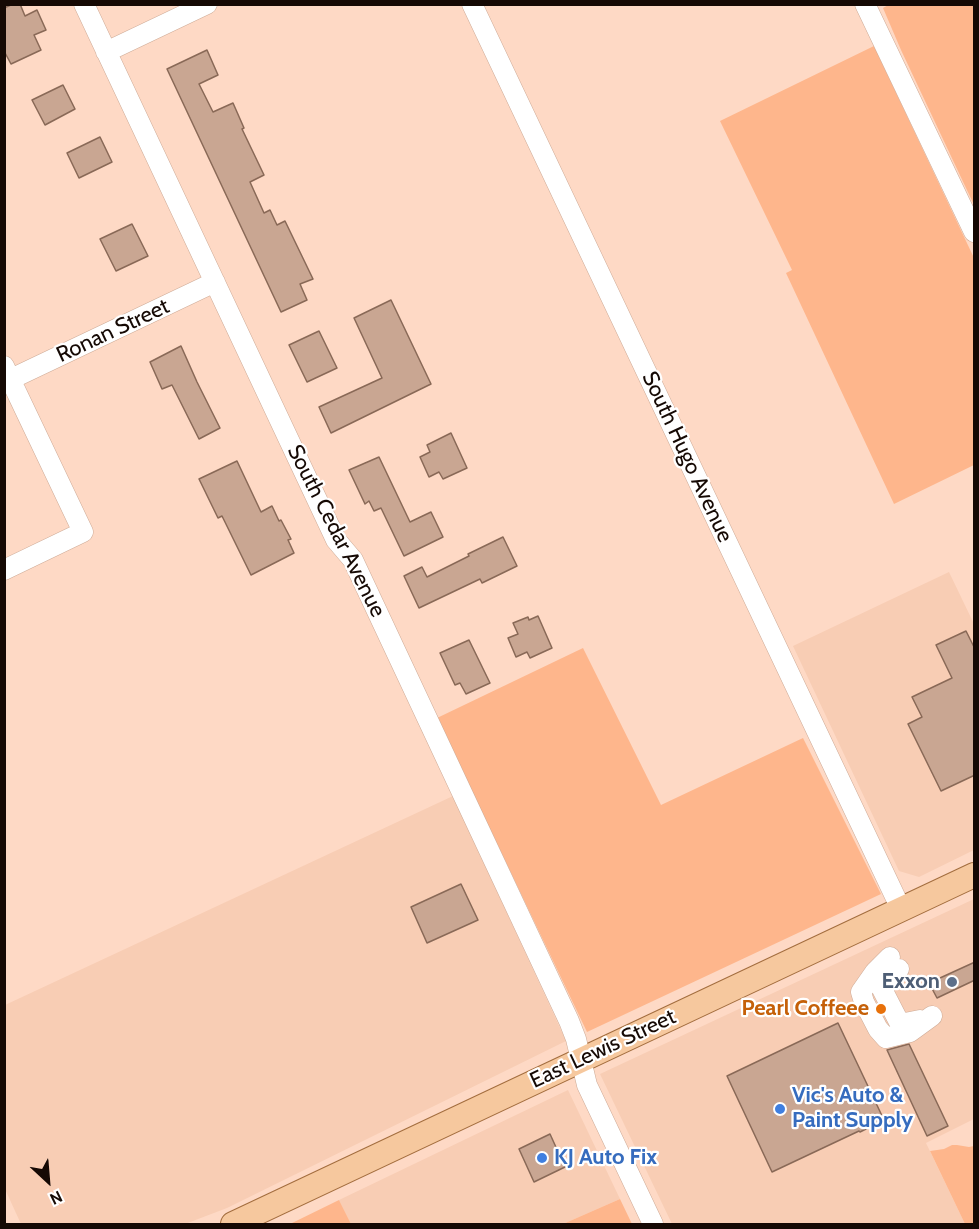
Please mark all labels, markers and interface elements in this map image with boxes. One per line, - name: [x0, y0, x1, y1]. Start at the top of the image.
- street label: Ronan Street: [52, 293, 174, 369]
- street label: South Hugo Avenue: [636, 367, 738, 547]
- street label: South Cedar Avenue: [281, 440, 391, 622]
- place label: Exxon: [882, 969, 940, 995]
- marker: Exxon: [945, 975, 959, 989]
- place label: Pearl Coffeee: [741, 996, 869, 1022]
- marker: Pearl Coffeee: [874, 1002, 888, 1016]
- street label: East Lewis Street: [526, 1004, 680, 1094]
- place label: Vic's Auto & Paint Supply: [792, 1083, 913, 1134]
- marker: Vic's Auto & Paint Supply: [773, 1102, 787, 1116]
- place label: KJ Auto Fix: [554, 1145, 657, 1171]
- north arrow: [18, 1151, 78, 1211]
- marker: KJ Auto Fix: [535, 1151, 549, 1165]
- text: N: [47, 1187, 65, 1209]

